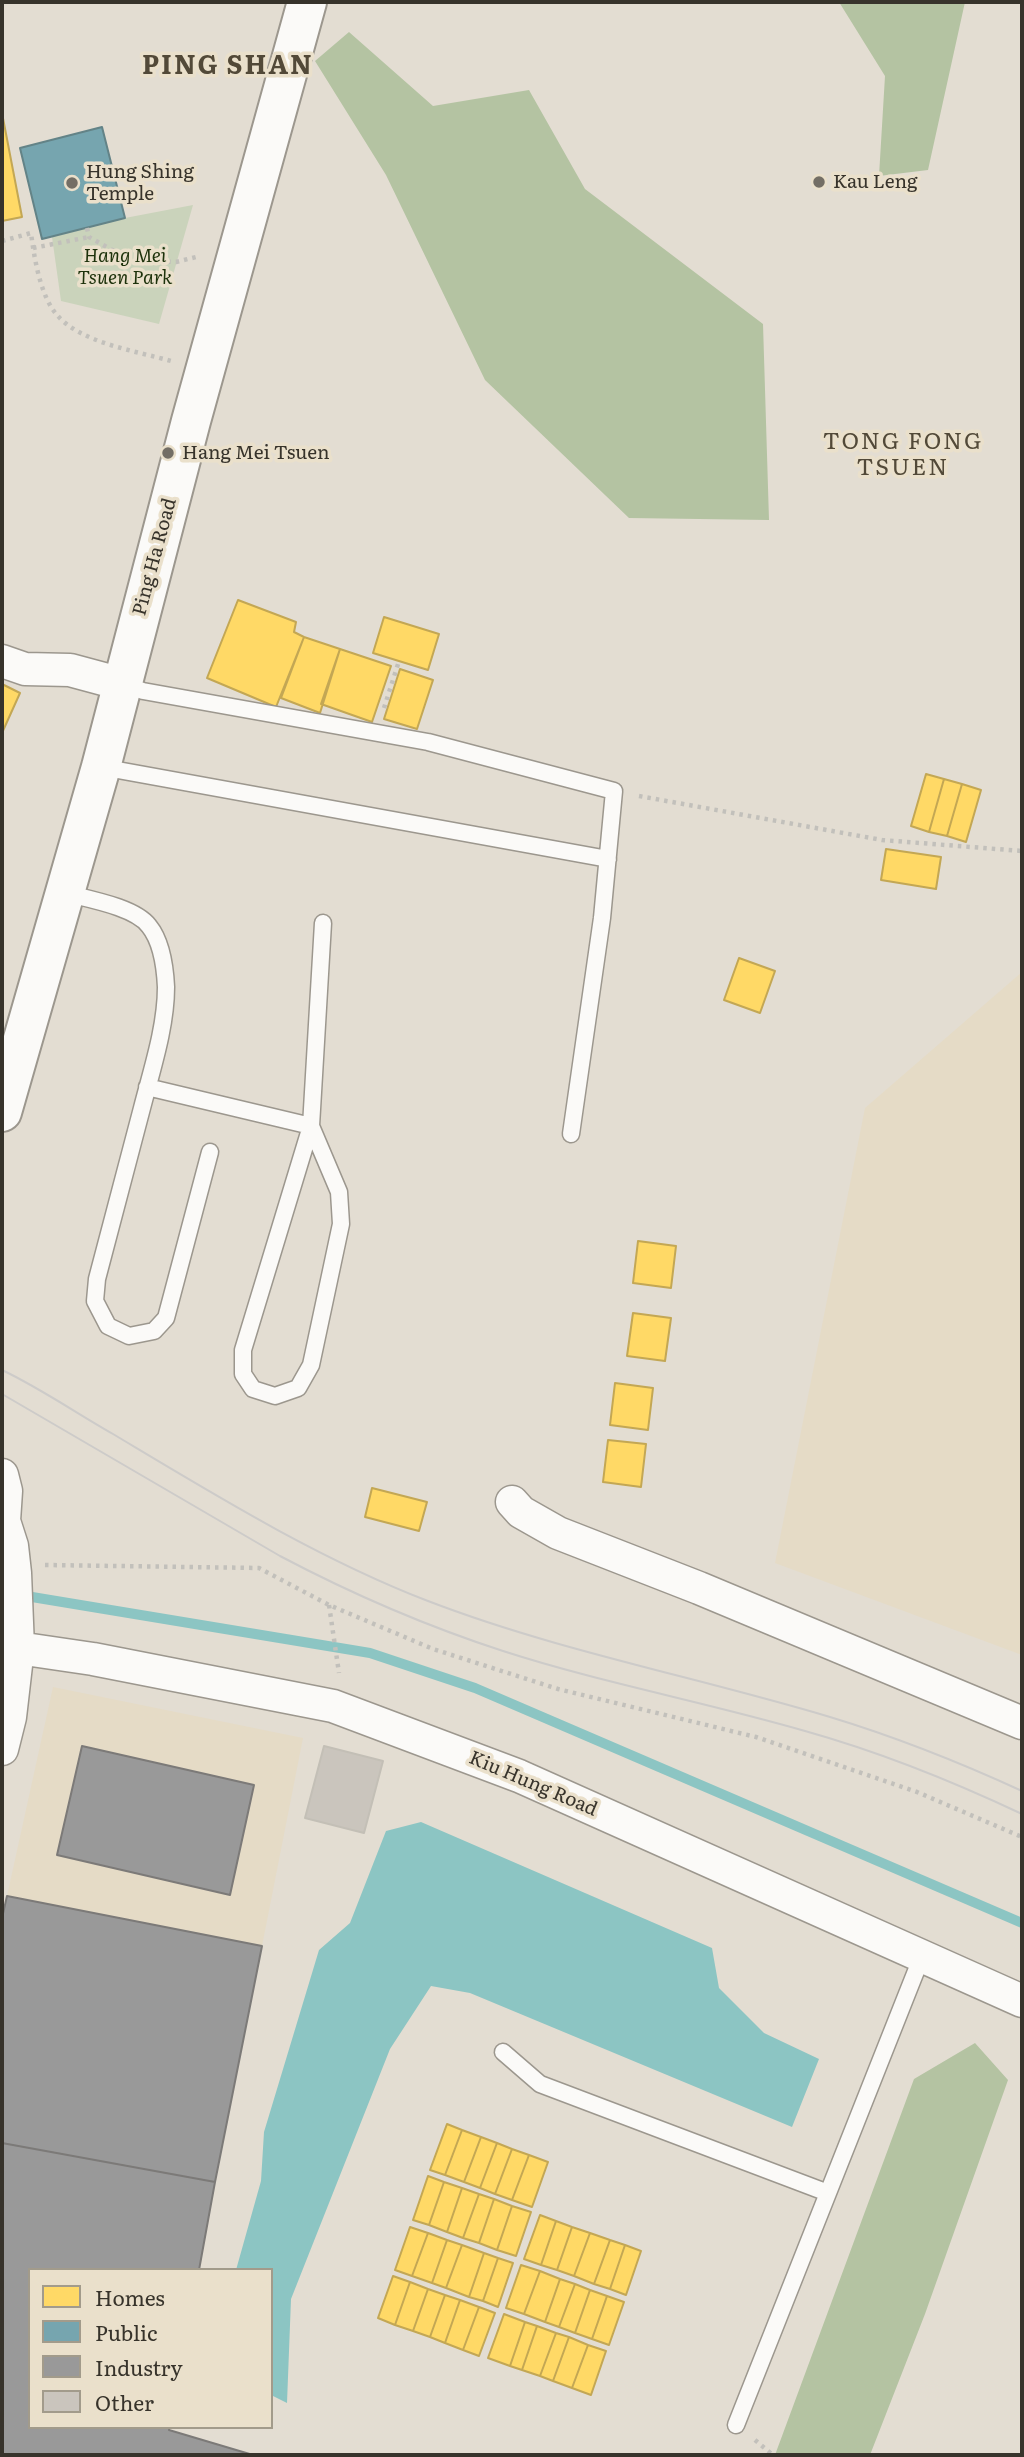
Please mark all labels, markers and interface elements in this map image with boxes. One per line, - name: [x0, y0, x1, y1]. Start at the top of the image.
- district label: PING SHAN: [143, 50, 313, 82]
- place label: Hung Shing Temple: [86, 161, 194, 205]
- place label: Kau Leng: [833, 171, 918, 193]
- marker: Kau Leng: [811, 174, 827, 190]
- marker: Hung Shing Temple: [64, 175, 80, 191]
- park label: Hang Mei Tsuen Park: [78, 245, 172, 289]
- district label: TONG FONG TSUEN: [824, 428, 982, 482]
- place label: Hang Mei Tsuen: [182, 442, 329, 464]
- marker: Hang Mei Tsuen: [160, 445, 176, 461]
- street label: Ping Ha Road: [128, 496, 182, 618]
- street label: Kiu Hung Road: [465, 1747, 601, 1821]
- legend: [28, 2268, 273, 2429]
- text: Homes: [95, 2281, 165, 2312]
- text: Public: [95, 2316, 157, 2347]
- text: Industry: [95, 2351, 183, 2382]
- text: Other: [95, 2386, 154, 2417]

